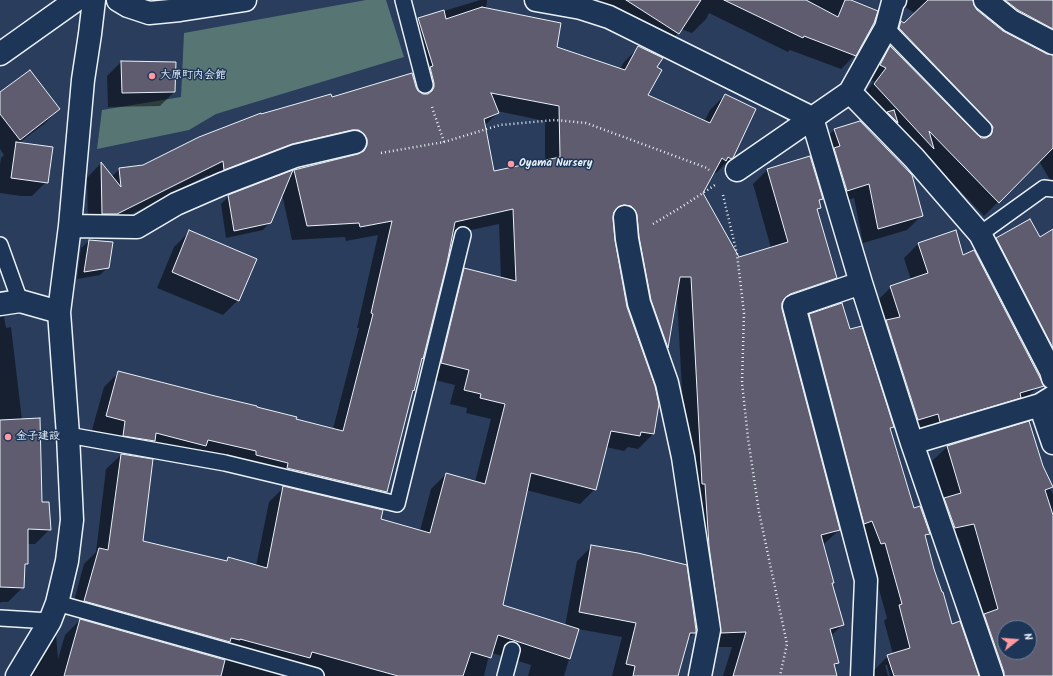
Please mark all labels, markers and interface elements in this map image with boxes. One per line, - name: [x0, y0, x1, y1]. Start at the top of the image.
- place label: 大原町内会館: [160, 69, 226, 83]
- marker: 大原町内会館: [147, 71, 157, 81]
- place label: Oyama Nursery: [519, 157, 592, 171]
- marker: Oyama Nursery: [506, 159, 516, 169]
- place label: 金子建設: [16, 430, 60, 444]
- marker: 金子建設: [3, 432, 13, 442]
- north arrow: [997, 620, 1037, 660]
- text: N: [1018, 631, 1037, 643]

